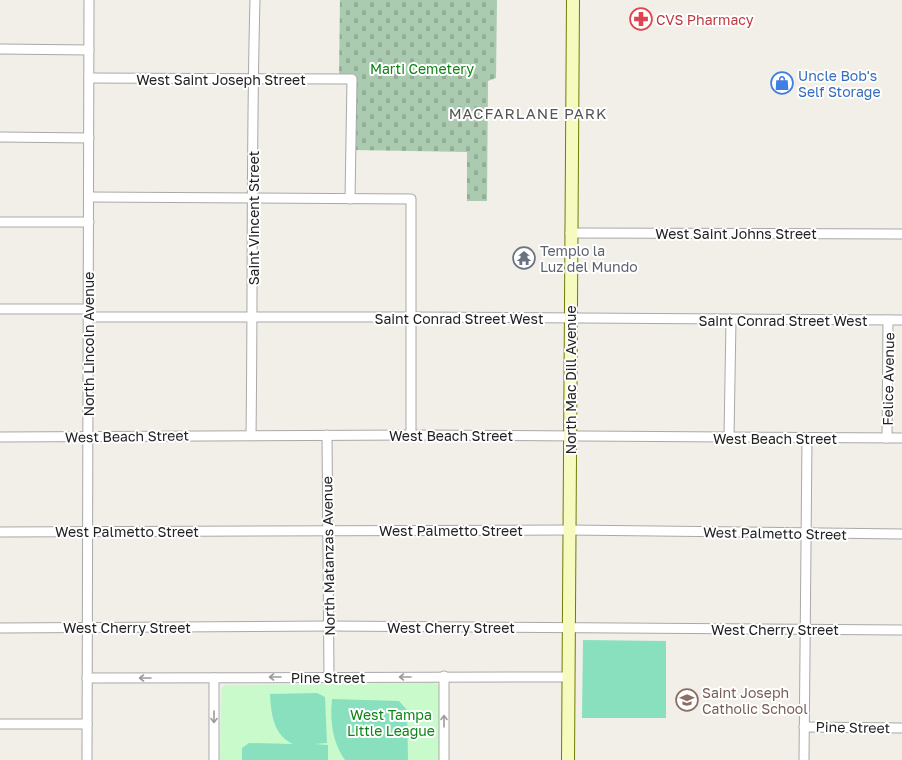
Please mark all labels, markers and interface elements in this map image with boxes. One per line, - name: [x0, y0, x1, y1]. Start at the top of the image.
- pharmacy icon: CVS Pharmacy: [628, 6, 654, 32]
- place label: CVS Pharmacy: [656, 11, 754, 28]
- park label: Marti Cemetery: [370, 60, 474, 77]
- place label: Uncle Bob's Self Storage: [798, 67, 881, 100]
- shop icon: Uncle Bob's Self Storage: [769, 70, 795, 96]
- street label: West Saint Joseph Street: [136, 71, 306, 88]
- district label: MACFARLANE PARK: [449, 104, 607, 122]
- street label: Saint Vincent Street: [245, 151, 262, 285]
- street label: West Saint Johns Street: [655, 225, 817, 242]
- place label: Templo la Luz del Mundo: [540, 242, 638, 275]
- temple icon: Templo la Luz del Mundo: [511, 245, 537, 271]
- street label: North Lincoln Avenue: [80, 272, 97, 416]
- street label: North Mac Dill Avenue: [562, 305, 579, 455]
- street label: Saint Conrad Street West: [374, 310, 544, 327]
- street label: Saint Conrad Street West: [698, 312, 868, 329]
- street label: Felice Avenue: [879, 332, 897, 426]
- street label: West Beach Street: [65, 426, 189, 446]
- street label: West Beach Street: [389, 427, 513, 444]
- street label: West Beach Street: [713, 430, 837, 447]
- street label: North Matanzas Avenue: [318, 476, 338, 636]
- street label: West Palmetto Street: [379, 522, 523, 539]
- street label: West Palmetto Street: [55, 523, 199, 540]
- street label: West Palmetto Street: [703, 523, 847, 543]
- street label: West Cherry Street: [63, 619, 191, 636]
- street label: West Cherry Street: [387, 619, 515, 636]
- street label: West Cherry Street: [711, 621, 839, 638]
- street label: Pine Street: [291, 669, 365, 686]
- one-way arrow: [269, 673, 282, 681]
- one-way arrow: [399, 673, 412, 681]
- one-way arrow: [139, 674, 152, 682]
- place label: Saint Joseph Catholic School: [702, 684, 808, 717]
- school or university icon: Saint Joseph Catholic School: [674, 687, 700, 713]
- park label: West Tampa Little League: [347, 706, 435, 739]
- one-way arrow: [210, 710, 218, 723]
- one-way arrow: [440, 715, 448, 728]
- street label: Pine Street: [816, 718, 890, 736]

